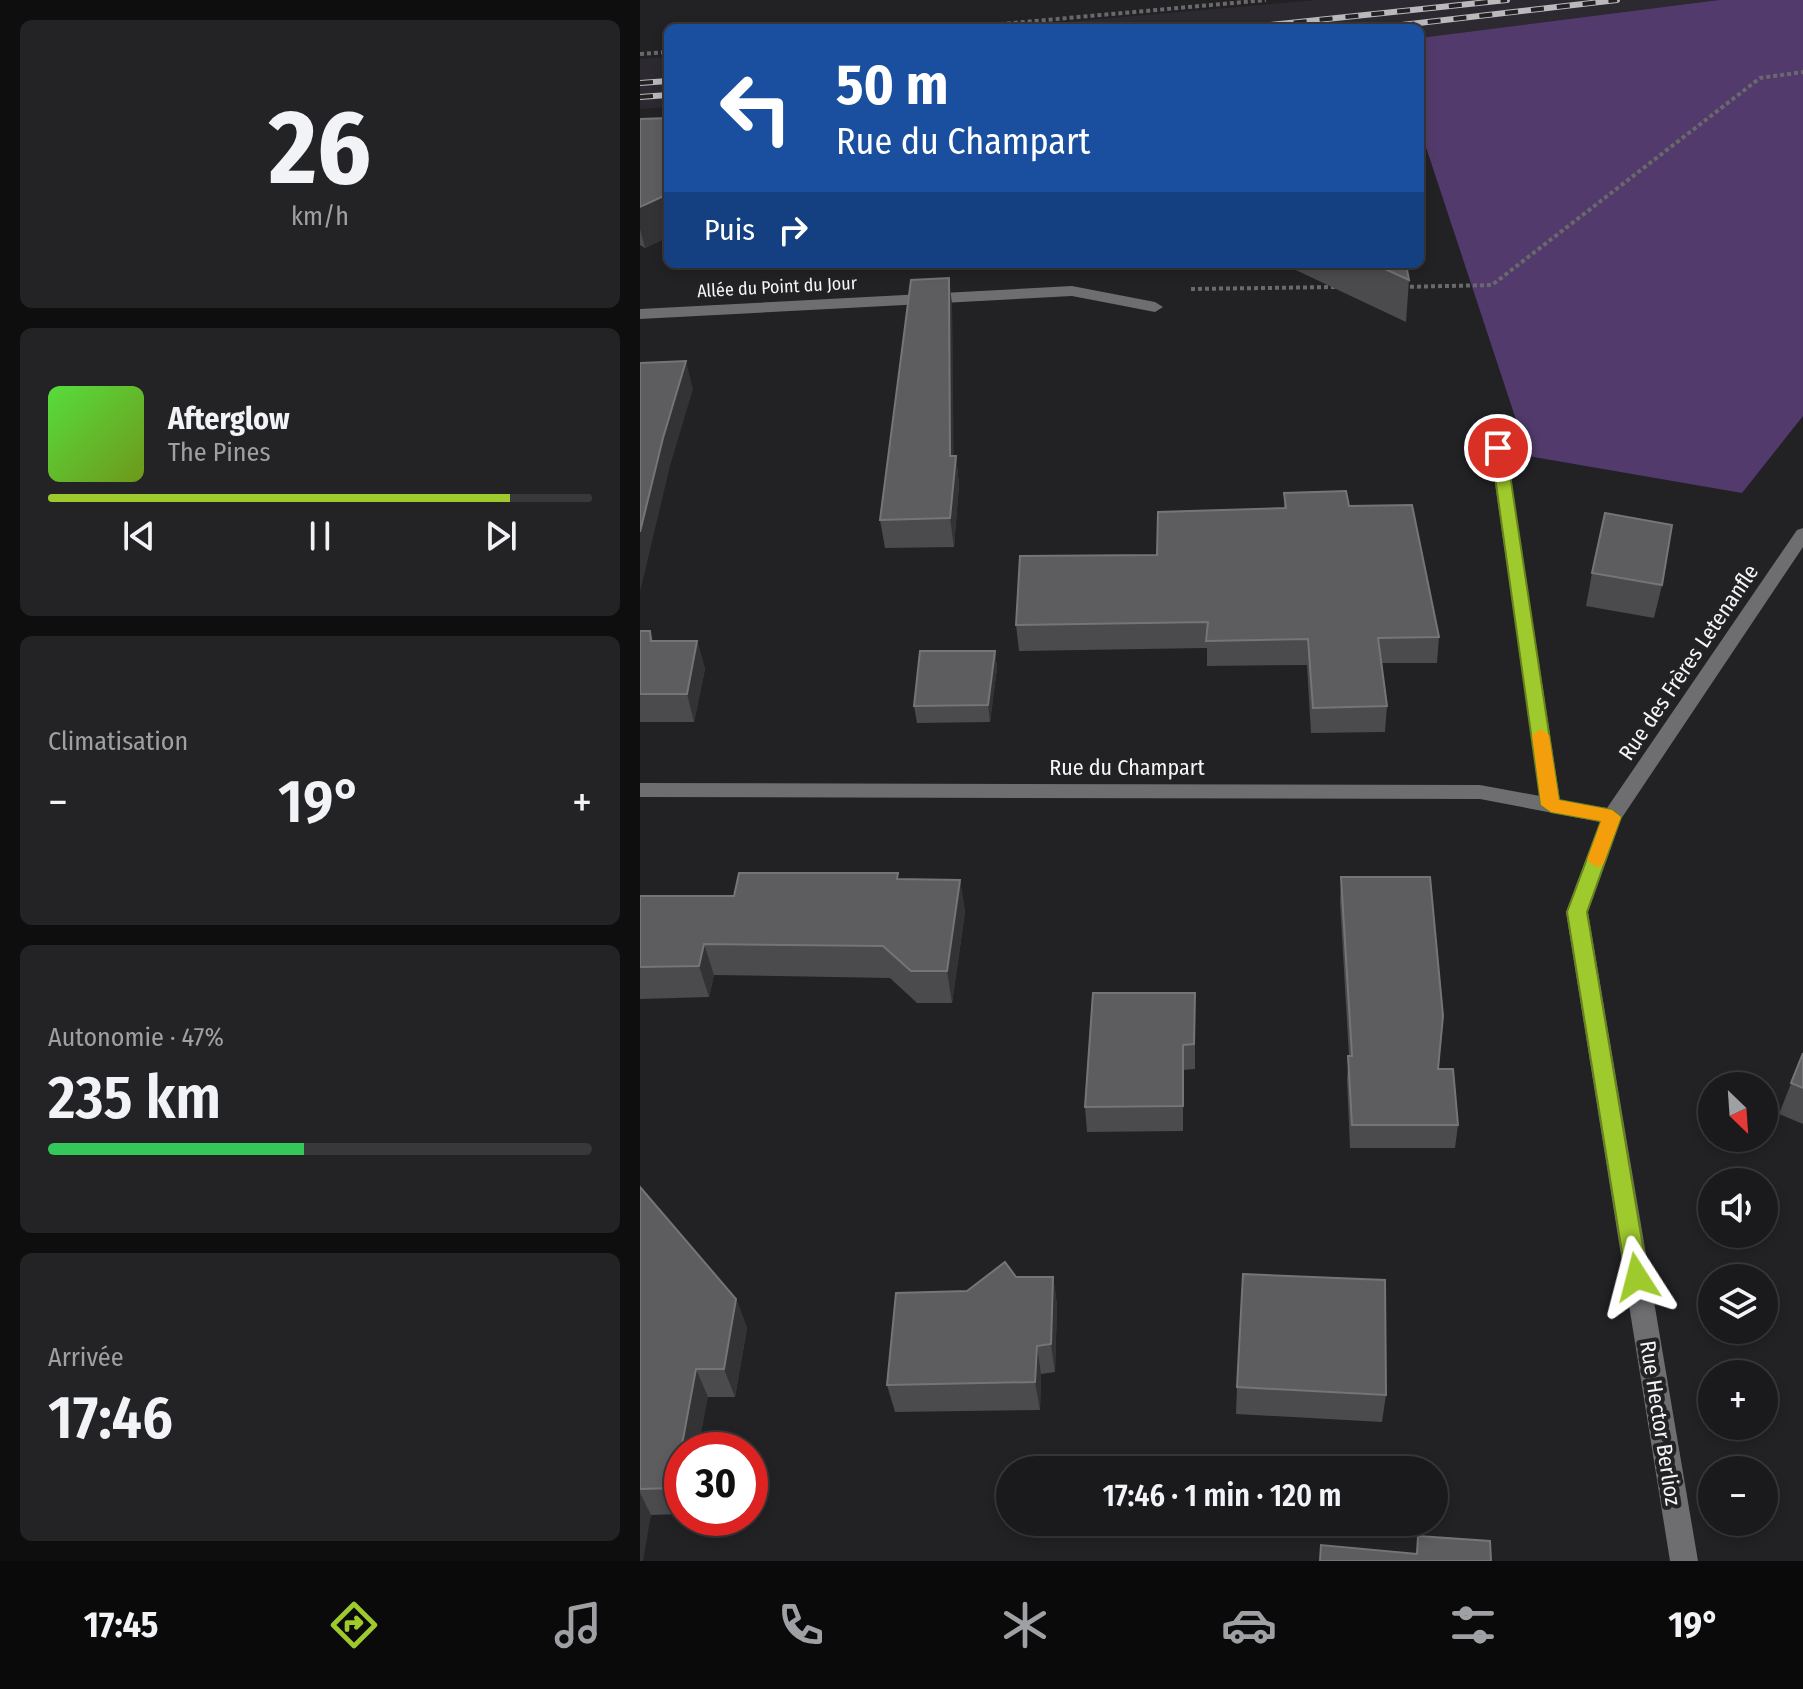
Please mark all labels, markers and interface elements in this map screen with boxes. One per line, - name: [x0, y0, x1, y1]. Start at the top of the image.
- text: 50 m: [836, 52, 948, 119]
- icon: left: [704, 56, 808, 160]
- text: 26: [269, 86, 371, 211]
- text: Rue du Champart: [836, 120, 1090, 164]
- text: km/h: [291, 201, 349, 232]
- icon: right: [771, 208, 815, 252]
- text: Puis: [704, 212, 755, 248]
- street label: Allée du Point du Jour: [697, 272, 858, 302]
- text: Afterglow: [168, 401, 290, 437]
- pin: [1464, 414, 1532, 482]
- icon: arrive: [1476, 426, 1520, 470]
- text: The Pines: [168, 437, 271, 468]
- icon: previous: [117, 514, 161, 558]
- icon: pause: [298, 514, 342, 558]
- icon: next: [479, 514, 523, 558]
- street label: Rue des Frères Letenanfle: [1613, 559, 1764, 765]
- text: Climatisation: [48, 726, 188, 757]
- street label: Rue du Champart: [1049, 754, 1206, 781]
- text: 19°: [278, 766, 362, 838]
- text: −: [48, 776, 68, 829]
- text: +: [572, 776, 592, 829]
- text: Autonomie · 47%: [48, 1022, 224, 1053]
- text: 235 km: [48, 1062, 221, 1134]
- north arrow: [1698, 1072, 1778, 1152]
- map controls: [1698, 1072, 1778, 1536]
- button: sound: [1698, 1168, 1778, 1248]
- position arrow: [1595, 1235, 1679, 1319]
- button: layers: [1698, 1264, 1778, 1344]
- street label: Rue Hector Berlioz: [1634, 1339, 1687, 1508]
- text: Arrivée: [48, 1342, 124, 1373]
- button: +: [1698, 1360, 1778, 1440]
- text: 17:46: [48, 1382, 173, 1454]
- speed limit sign: 30: [664, 1432, 768, 1536]
- button: −: [1698, 1456, 1778, 1536]
- text: 17:46 · 1 min · 120 m: [1102, 1478, 1342, 1514]
- icon: directions: [326, 1597, 382, 1653]
- icon: music: [550, 1597, 606, 1653]
- icon: phone: [773, 1597, 829, 1653]
- icon: climate: [997, 1597, 1053, 1653]
- icon: car: [1221, 1597, 1277, 1653]
- icon: filters: [1445, 1597, 1501, 1653]
- text: 17:45: [84, 1603, 158, 1647]
- text: 19°: [1668, 1603, 1719, 1647]

